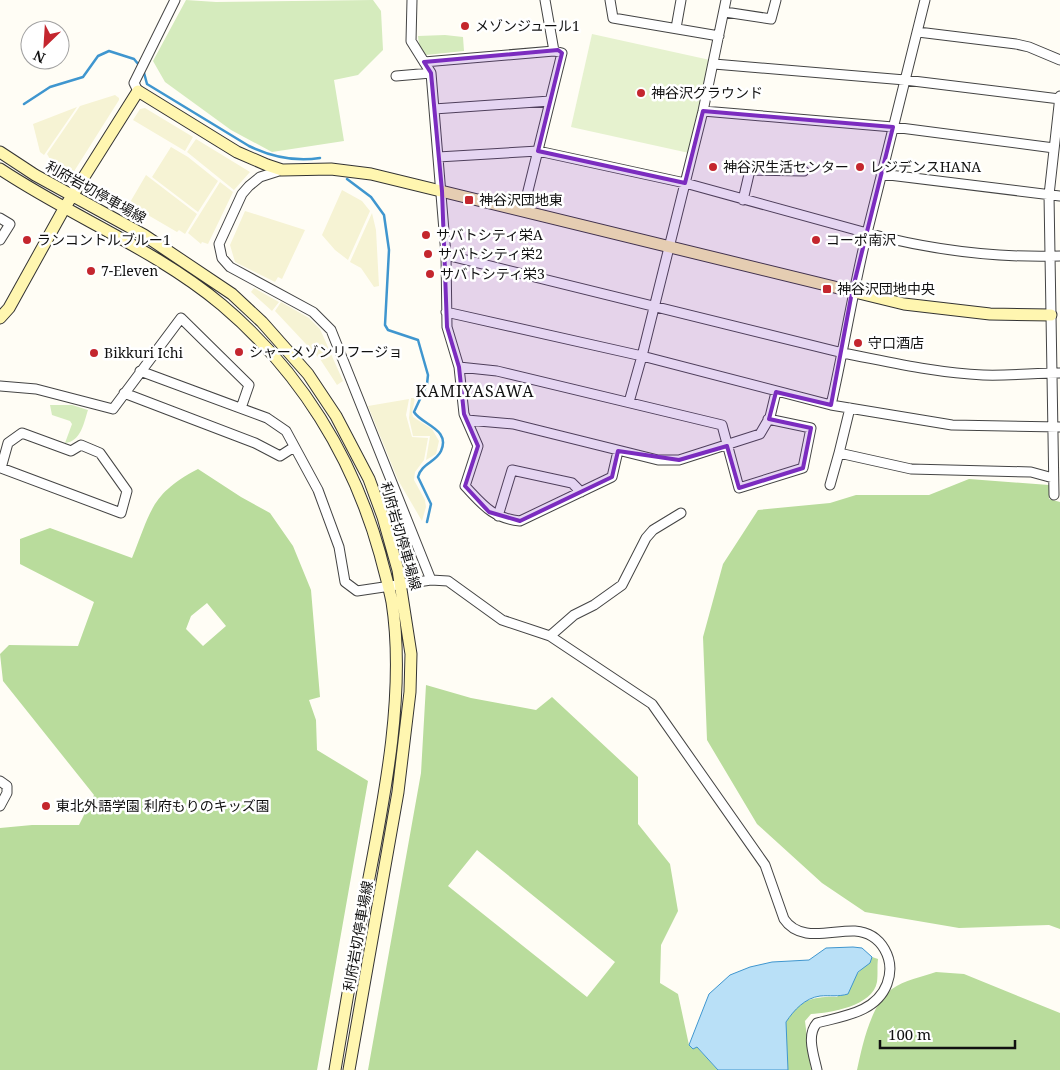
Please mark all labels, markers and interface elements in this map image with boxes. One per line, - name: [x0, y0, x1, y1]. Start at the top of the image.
- place label: メゾンジュール1: [475, 16, 580, 35]
- north arrow: [20, 20, 70, 70]
- marker: メゾンジュール1: [459, 20, 471, 32]
- text: N: [30, 46, 48, 68]
- place label: 神谷沢グラウンド: [651, 83, 763, 102]
- marker: 神谷沢グラウンド: [635, 87, 647, 99]
- street label: 利府岩切停車場線: [43, 156, 150, 227]
- place label: 神谷沢生活センター: [723, 157, 849, 176]
- place label: レジデンスHANA: [870, 157, 981, 176]
- marker: 神谷沢生活センター: [707, 161, 719, 173]
- marker: レジデンスHANA: [854, 161, 866, 173]
- place label: 神谷沢団地東: [479, 190, 563, 209]
- marker: 神谷沢団地東: [463, 194, 475, 206]
- place label: サバトシティ栄A: [436, 225, 543, 244]
- marker: サバトシティ栄A: [420, 229, 432, 241]
- place label: ランコントルブルー1: [37, 230, 171, 249]
- place label: コーポ南沢: [826, 230, 896, 249]
- marker: ランコントルブルー1: [21, 234, 33, 246]
- marker: コーポ南沢: [810, 234, 822, 246]
- place label: サバトシティ栄2: [438, 244, 543, 263]
- marker: サバトシティ栄2: [422, 248, 434, 260]
- place label: 7-Eleven: [101, 261, 158, 280]
- place label: サバトシティ栄3: [440, 264, 545, 283]
- marker: 7-Eleven: [85, 265, 97, 277]
- marker: サバトシティ栄3: [424, 268, 436, 280]
- place label: 神谷沢団地中央: [837, 279, 935, 298]
- marker: 神谷沢団地中央: [821, 283, 833, 295]
- place label: 守口酒店: [868, 333, 924, 352]
- marker: 守口酒店: [852, 337, 864, 349]
- place label: シャーメゾンリフージョ: [249, 342, 402, 361]
- place label: Bikkuri Ichi: [104, 343, 184, 362]
- marker: シャーメゾンリフージョ: [233, 346, 245, 358]
- marker: Bikkuri Ichi: [88, 347, 100, 359]
- district label: KAMIYASAWA: [416, 380, 534, 402]
- street label: 利府岩切停車場線: [377, 479, 426, 592]
- place label: 東北外語学園 利府もりのキッズ園: [56, 796, 270, 815]
- marker: 東北外語学園 利府もりのキッズ園: [40, 800, 52, 812]
- street label: 利府岩切停車場線: [338, 879, 377, 993]
- scale bar: [880, 1018, 1015, 1050]
- text: 100 m: [888, 1024, 931, 1044]

